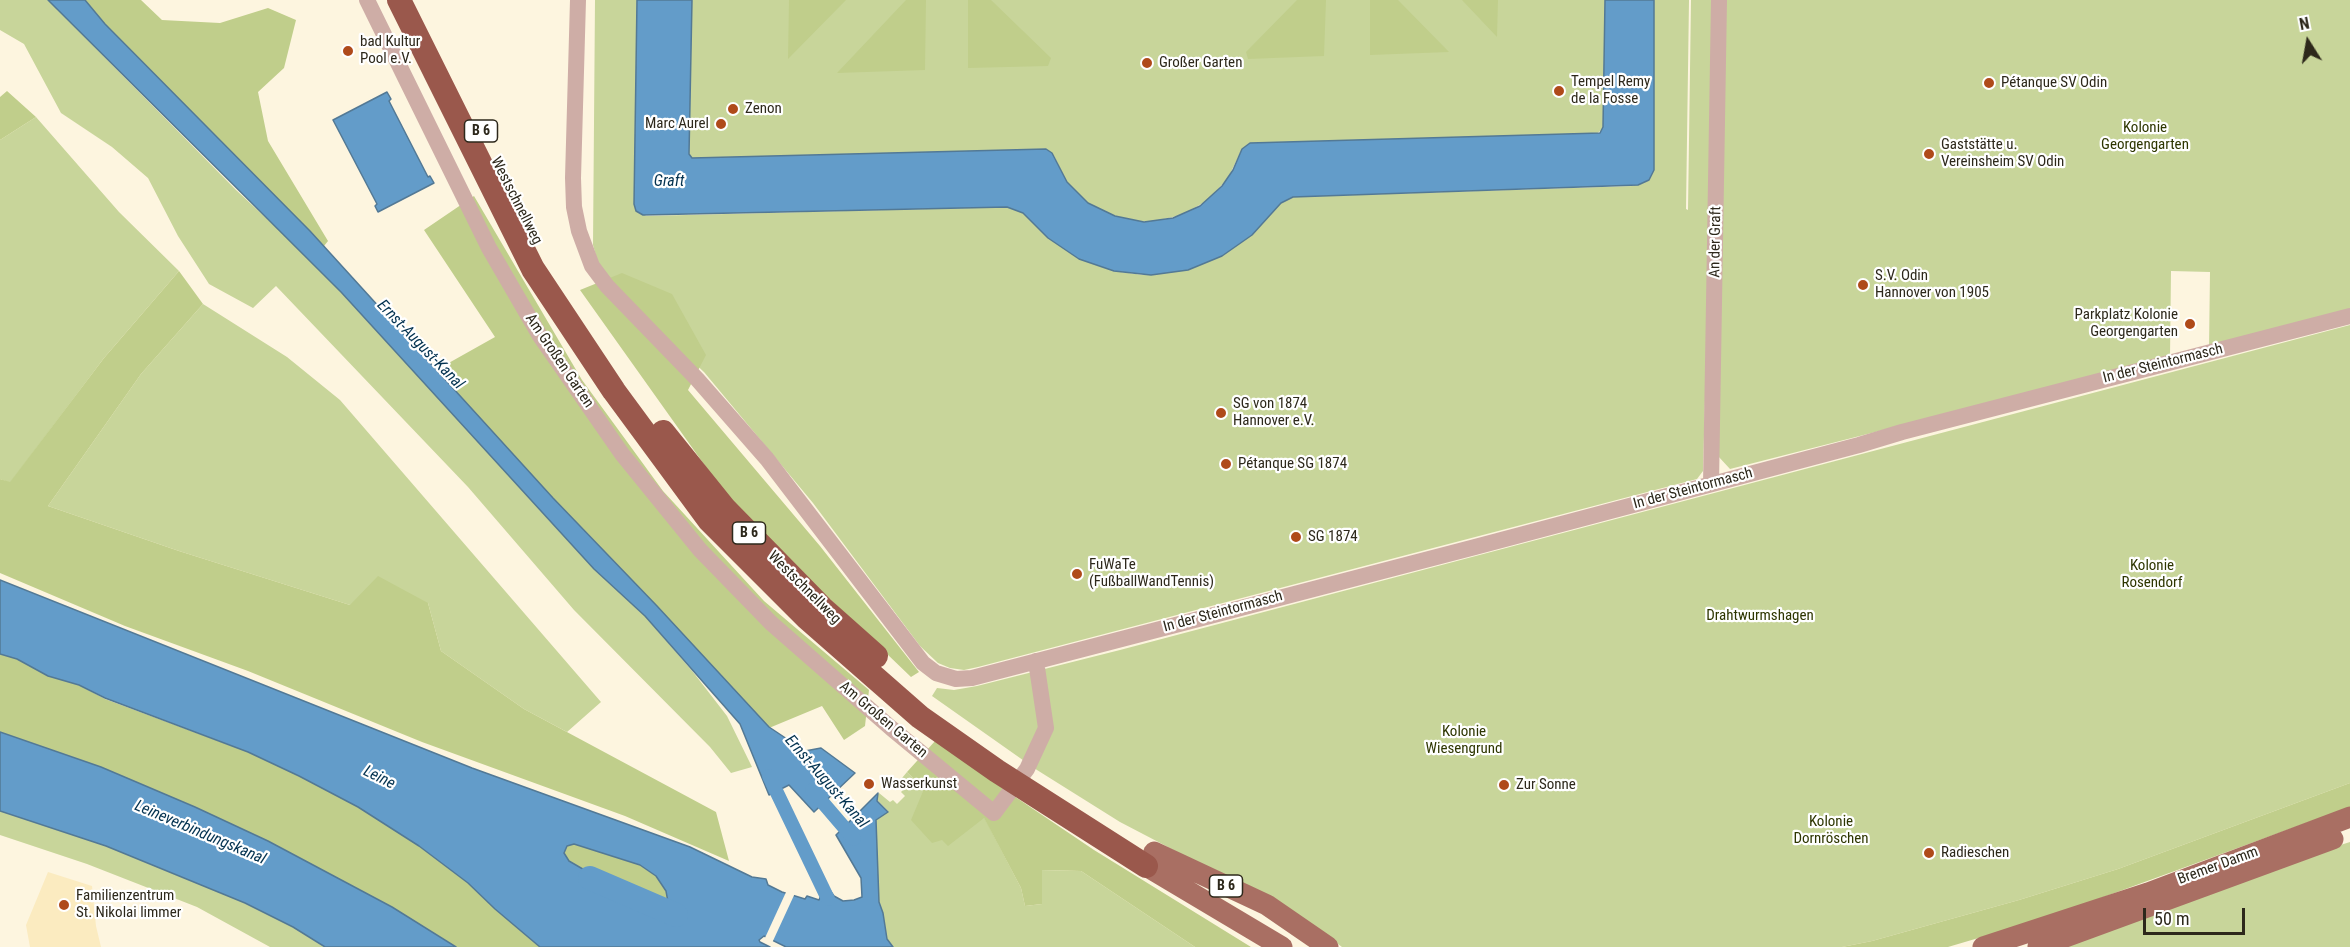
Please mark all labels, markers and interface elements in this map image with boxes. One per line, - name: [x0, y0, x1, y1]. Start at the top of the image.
- north arrow: [2278, 12, 2338, 72]
- text: N: [2298, 14, 2311, 34]
- place label: bad Kultur Pool e.V.: [360, 33, 420, 68]
- marker: bad Kultur Pool e.V.: [341, 44, 355, 58]
- place label: Großer Garten: [1159, 54, 1242, 72]
- marker: Großer Garten: [1140, 56, 1154, 70]
- place label: Tempel Remy de la Fosse: [1571, 73, 1650, 108]
- place label: Pétanque SV Odin: [2001, 74, 2107, 92]
- marker: Pétanque SV Odin: [1982, 76, 1996, 90]
- marker: Tempel Remy de la Fosse: [1552, 84, 1566, 98]
- place label: Zenon: [745, 100, 782, 118]
- marker: Zenon: [726, 102, 740, 116]
- place label: Marc Aurel: [645, 115, 709, 133]
- marker: Marc Aurel: [714, 117, 728, 131]
- park label: Kolonie Georgengarten: [2101, 119, 2189, 154]
- road number: B 6: [464, 120, 498, 142]
- place label: Gaststätte u. Vereinsheim SV Odin: [1941, 136, 2064, 171]
- marker: Gaststätte u. Vereinsheim SV Odin: [1922, 147, 1936, 161]
- street label: Westschnellweg: [486, 154, 546, 248]
- water label: Graft: [654, 172, 684, 192]
- street label: An der Graft: [1706, 206, 1726, 278]
- place label: S.V. Odin Hannover von 1905: [1875, 267, 1989, 302]
- marker: S.V. Odin Hannover von 1905: [1856, 278, 1870, 292]
- water label: Ernst-August-Kanal: [372, 296, 468, 394]
- place label: Parkplatz Kolonie Georgengarten: [2075, 306, 2178, 341]
- street label: Am Großen Garten: [521, 311, 597, 411]
- marker: Parkplatz Kolonie Georgengarten: [2183, 317, 2197, 331]
- street label: In der Steintormasch: [2101, 340, 2225, 388]
- place label: SG von 1874 Hannover e.V.: [1233, 395, 1315, 430]
- marker: SG von 1874 Hannover e.V.: [1214, 406, 1228, 420]
- place label: Pétanque SG 1874: [1238, 455, 1347, 473]
- marker: Pétanque SG 1874: [1219, 457, 1233, 471]
- street label: In der Steintormasch: [1631, 464, 1755, 514]
- road number: B 6: [732, 522, 766, 544]
- place label: SG 1874: [1308, 528, 1358, 546]
- marker: SG 1874: [1289, 530, 1303, 544]
- street label: Westschnellweg: [764, 548, 844, 628]
- place label: FuWaTe (FußballWandTennis): [1089, 556, 1214, 591]
- park label: Kolonie Rosendorf: [2121, 557, 2183, 592]
- marker: FuWaTe (FußballWandTennis): [1070, 567, 1084, 581]
- street label: In der Steintormasch: [1161, 587, 1285, 637]
- park label: Drahtwurmshagen: [1706, 607, 1814, 625]
- street label: Am Großen Garten: [835, 678, 931, 762]
- park label: Kolonie Wiesengrund: [1426, 723, 1502, 758]
- water label: Ernst-August-Kanal: [780, 732, 872, 832]
- water label: Leine: [360, 762, 398, 794]
- place label: Wasserkunst: [881, 775, 957, 793]
- place label: Zur Sonne: [1516, 776, 1576, 794]
- marker: Wasserkunst: [862, 777, 876, 791]
- marker: Zur Sonne: [1497, 778, 1511, 792]
- water label: Leineverbindungskanal: [132, 797, 268, 869]
- park label: Kolonie Dornröschen: [1793, 813, 1869, 848]
- street label: Bremer Damm: [2175, 843, 2261, 889]
- place label: Radieschen: [1941, 844, 2009, 862]
- marker: Radieschen: [1922, 846, 1936, 860]
- road number: B 6: [1210, 875, 1242, 897]
- place label: Familienzentrum St. Nikolai limmer: [76, 887, 181, 922]
- scale bar: [2146, 896, 2248, 934]
- marker: Familienzentrum St. Nikolai limmer: [57, 898, 71, 912]
- text: 50 m: [2154, 908, 2189, 929]

